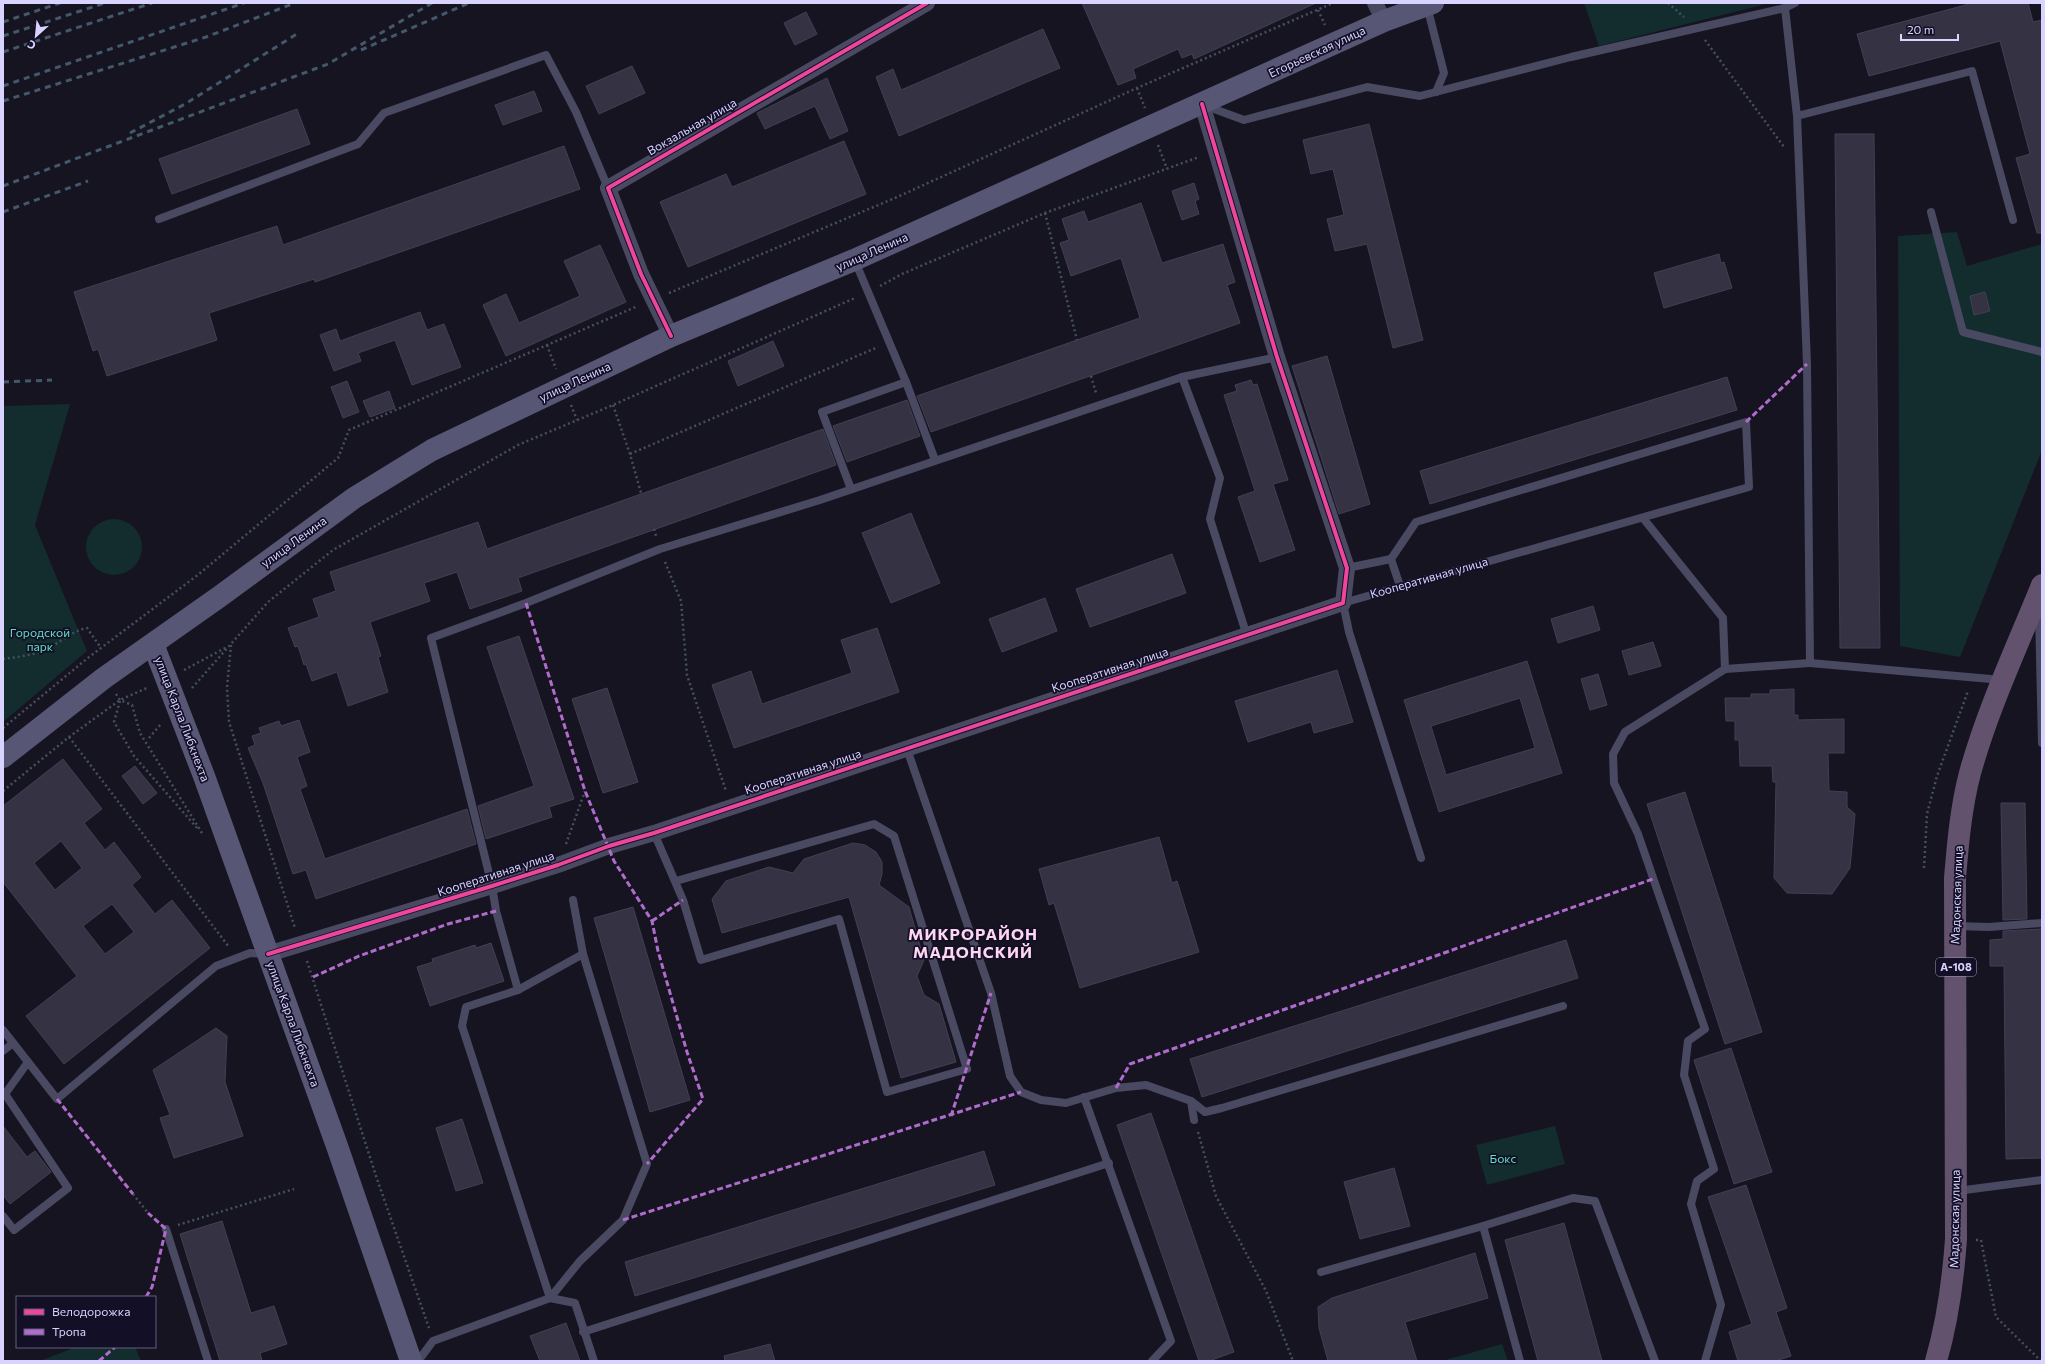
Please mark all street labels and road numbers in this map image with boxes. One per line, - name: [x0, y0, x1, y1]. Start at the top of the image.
- street label: Егорьевская улица: [1266, 22, 1367, 80]
- street label: Вокзальная улица: [644, 95, 739, 157]
- street label: улица Ленина: [833, 229, 910, 273]
- street label: улица Ленина: [537, 358, 613, 404]
- street label: улица Ленина: [258, 513, 329, 570]
- street label: Кооперативная улица: [1368, 554, 1489, 601]
- street label: Кооперативная улица: [1050, 644, 1170, 695]
- street label: улица Карла Либкнехта: [153, 654, 213, 783]
- street label: Кооперативная улица: [743, 746, 863, 797]
- street label: Мадонская улица: [1947, 845, 1965, 944]
- street label: Кооперативная улица: [436, 848, 556, 899]
- road number: А-108: [1936, 958, 1976, 976]
- street label: улица Карла Либкнехта: [265, 959, 323, 1088]
- street label: Мадонская улица: [1946, 1170, 1962, 1268]

